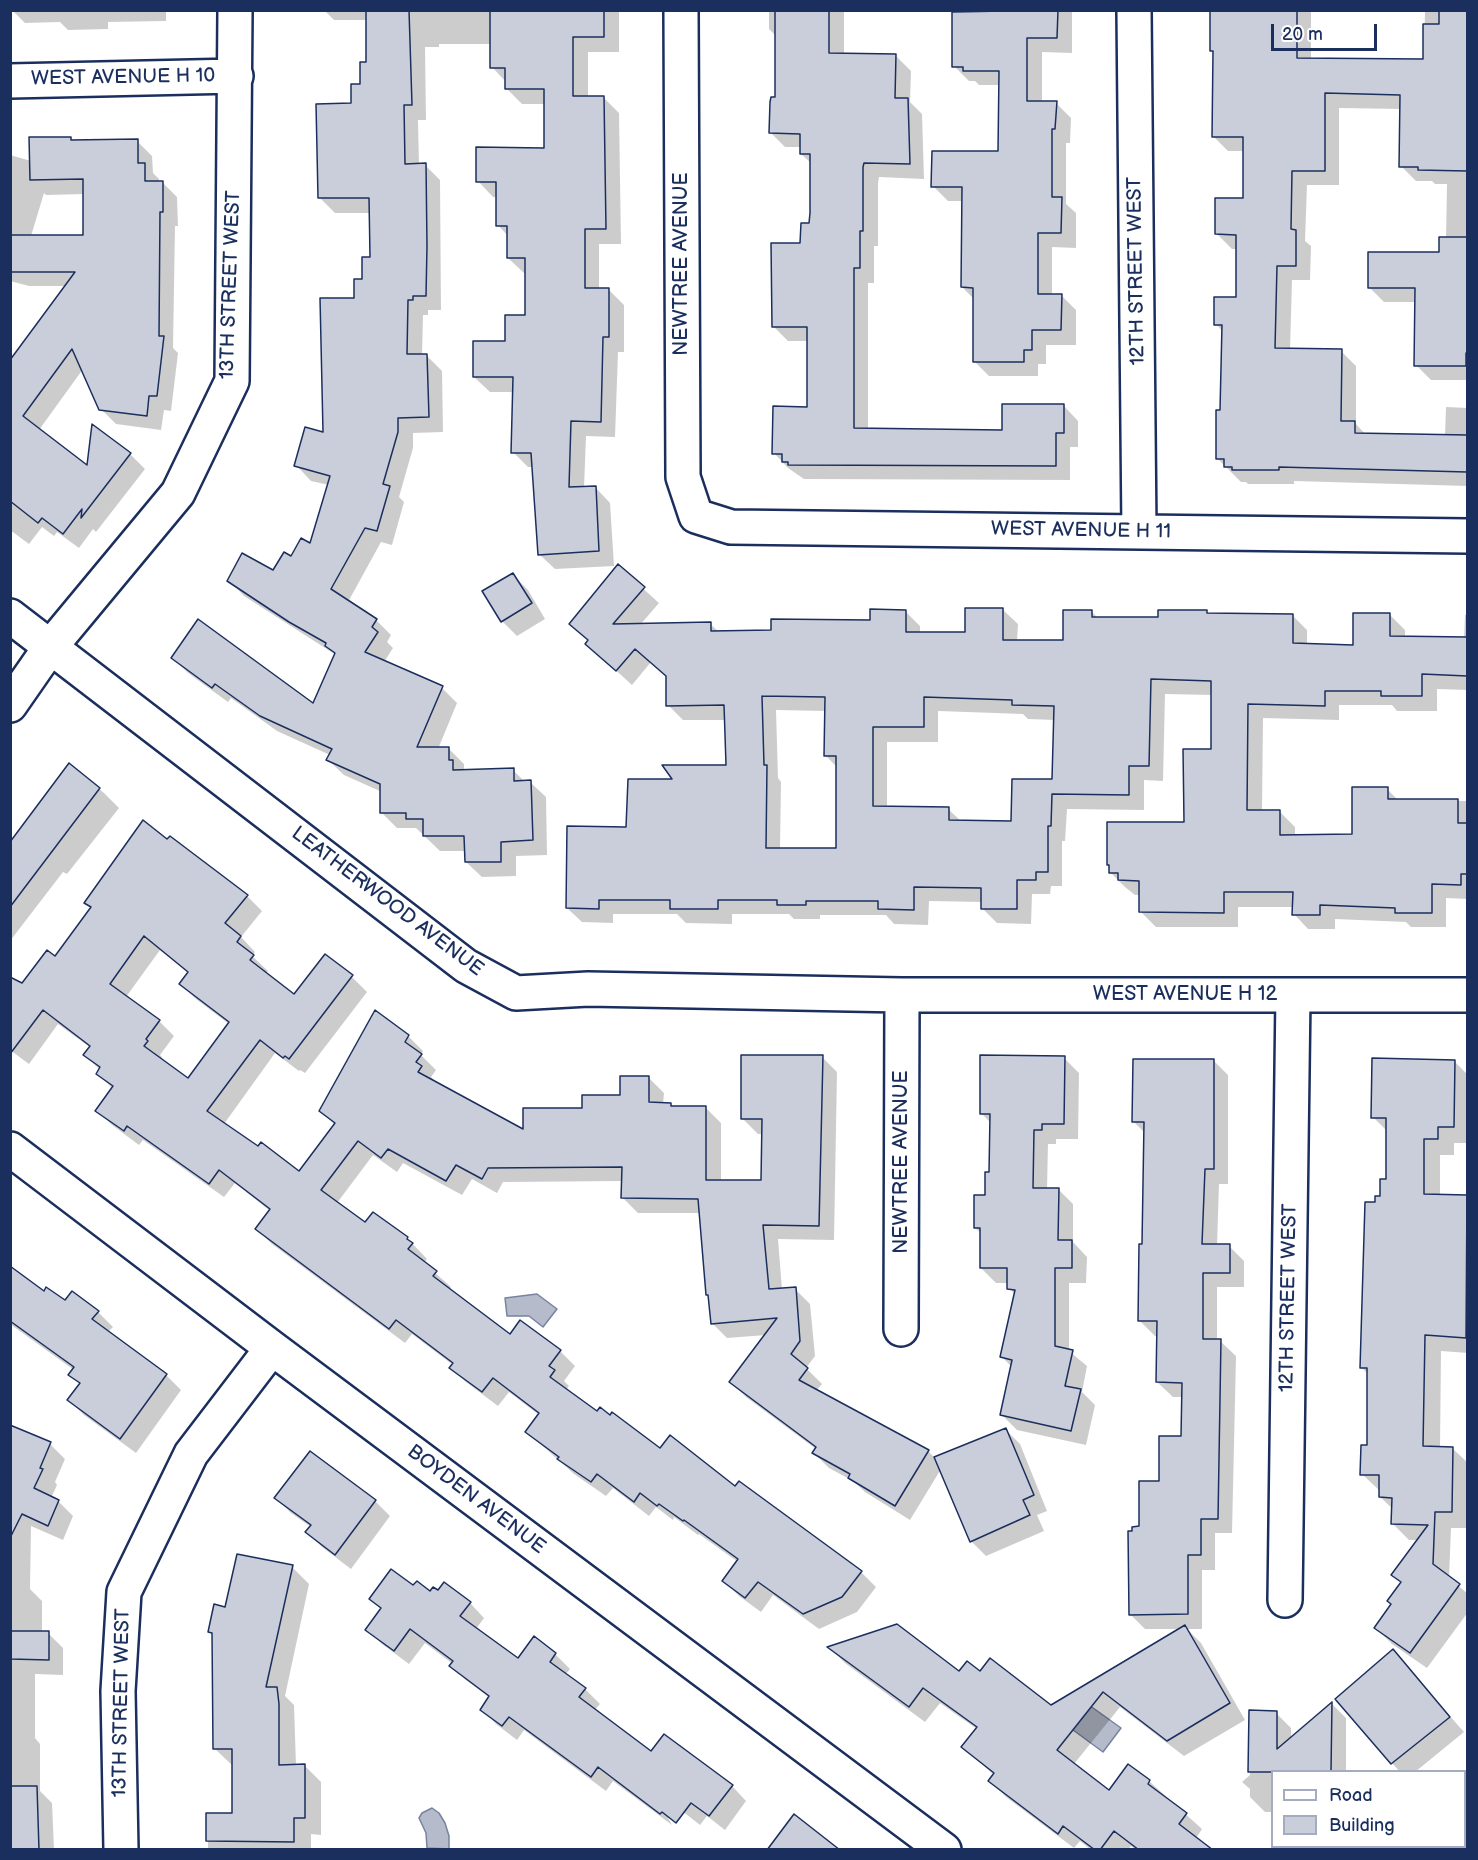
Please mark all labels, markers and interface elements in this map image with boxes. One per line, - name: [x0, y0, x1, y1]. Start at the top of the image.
- scale bar: [1274, 12, 1380, 50]
- text: 20 m: [1282, 24, 1323, 45]
- street label: WEST AVENUE H 10: [31, 64, 215, 92]
- street label: NEWTREE AVENUE: [670, 172, 694, 356]
- street label: 12TH STREET WEST: [1123, 177, 1151, 365]
- street label: 13TH STREET WEST: [216, 190, 246, 380]
- street label: WEST AVENUE H 11: [991, 517, 1171, 545]
- street label: LEATHERWOOD AVENUE: [286, 822, 488, 982]
- street label: WEST AVENUE H 12: [1093, 983, 1277, 1007]
- street label: NEWTREE AVENUE: [890, 1070, 914, 1254]
- street label: 12TH STREET WEST: [1275, 1204, 1303, 1392]
- street label: BOYDEN AVENUE: [402, 1440, 550, 1560]
- street label: 13TH STREET WEST: [108, 1608, 136, 1798]
- legend: [1271, 1770, 1466, 1848]
- text: Road: [1329, 1785, 1373, 1806]
- text: Building: [1329, 1815, 1395, 1836]

